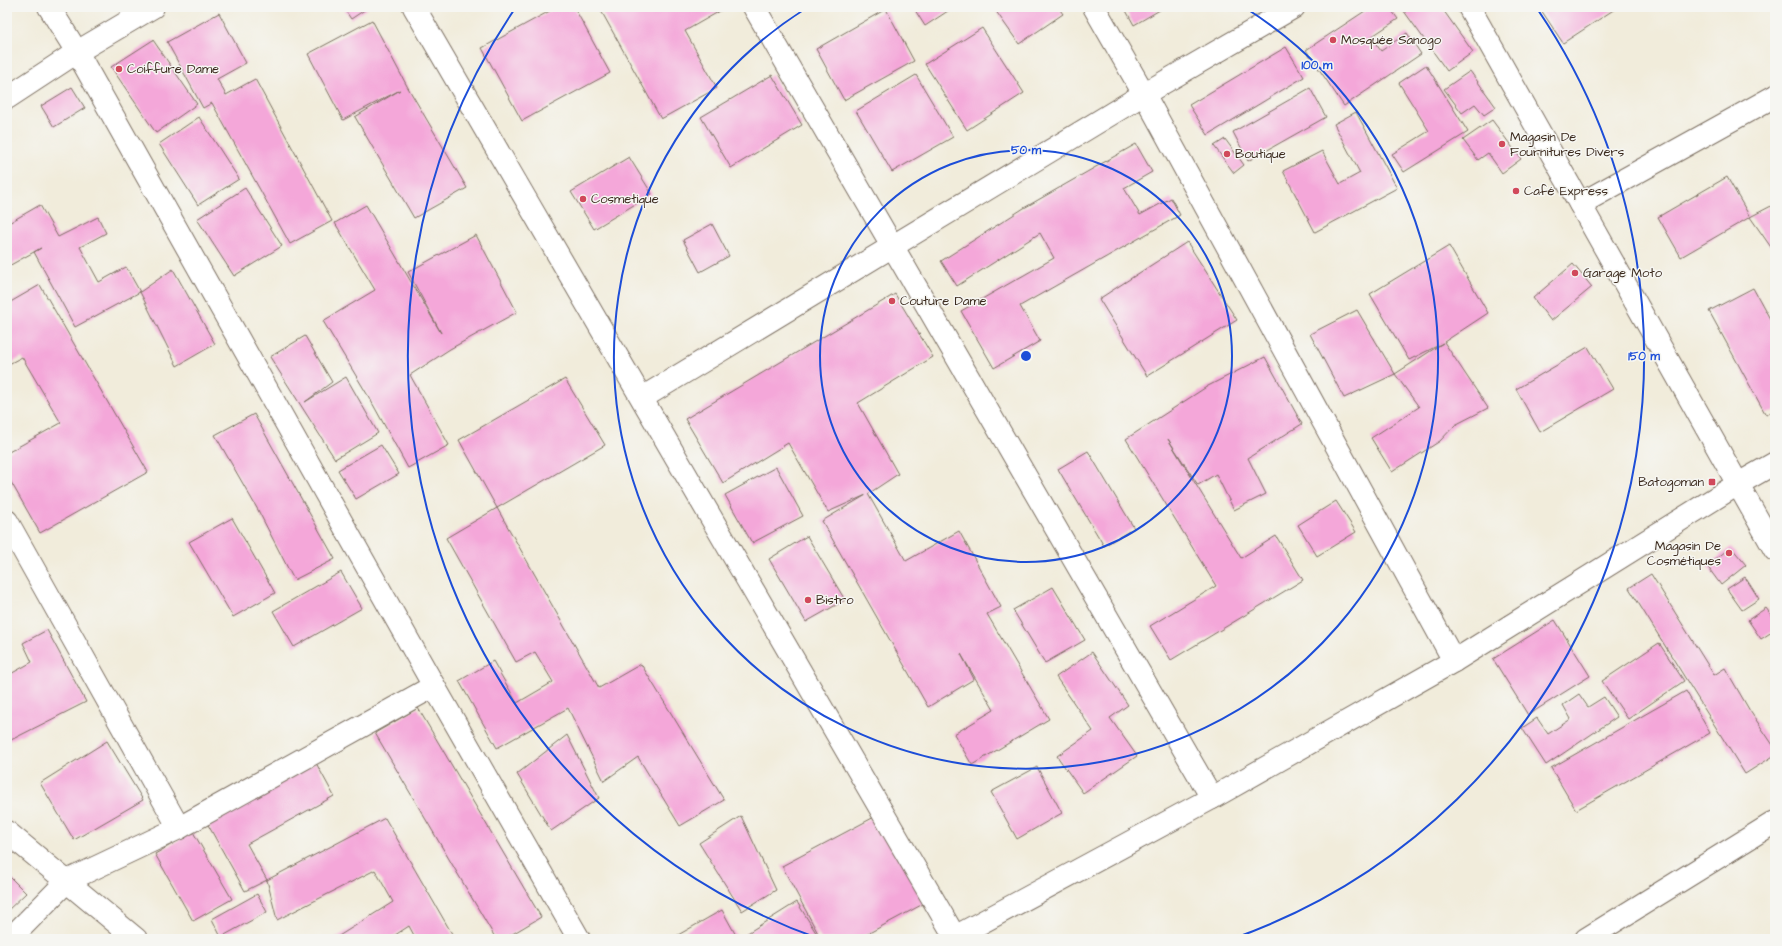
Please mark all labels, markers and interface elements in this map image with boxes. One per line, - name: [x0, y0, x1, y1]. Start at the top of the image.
- place label: Mosquée Sanogo: [1341, 31, 1442, 50]
- marker: Mosquée Sanogo: [1328, 35, 1338, 45]
- text: 100 m: [1302, 57, 1333, 74]
- place label: Coiffure Dame: [127, 60, 219, 78]
- marker: Coiffure Dame: [114, 64, 124, 74]
- place label: Magasin De Fournitures Divers: [1510, 128, 1625, 161]
- marker: Magasin De Fournitures Divers: [1497, 139, 1507, 149]
- text: 50 m: [1011, 142, 1042, 159]
- place label: Boutique: [1235, 145, 1286, 163]
- marker: Boutique: [1222, 149, 1232, 159]
- place label: Café Express: [1524, 182, 1609, 200]
- marker: Café Express: [1511, 186, 1521, 196]
- place label: Cosmetique: [591, 190, 659, 208]
- marker: Cosmetique: [578, 194, 588, 204]
- place label: Garage Moto: [1583, 264, 1663, 283]
- marker: Garage Moto: [1570, 268, 1580, 278]
- place label: Couture Dame: [900, 292, 987, 310]
- marker: Couture Dame: [887, 296, 897, 306]
- text: 150 m: [1628, 348, 1661, 365]
- centre of rings: [1019, 349, 1033, 363]
- place label: Batogoman: [1638, 473, 1704, 492]
- marker: Batogoman: [1707, 477, 1717, 487]
- place label: Magasin De Cosmétiques: [1647, 537, 1721, 570]
- marker: Magasin De Cosmétiques: [1724, 548, 1734, 558]
- place label: Bistro: [816, 591, 854, 609]
- marker: Bistro: [803, 595, 813, 605]

